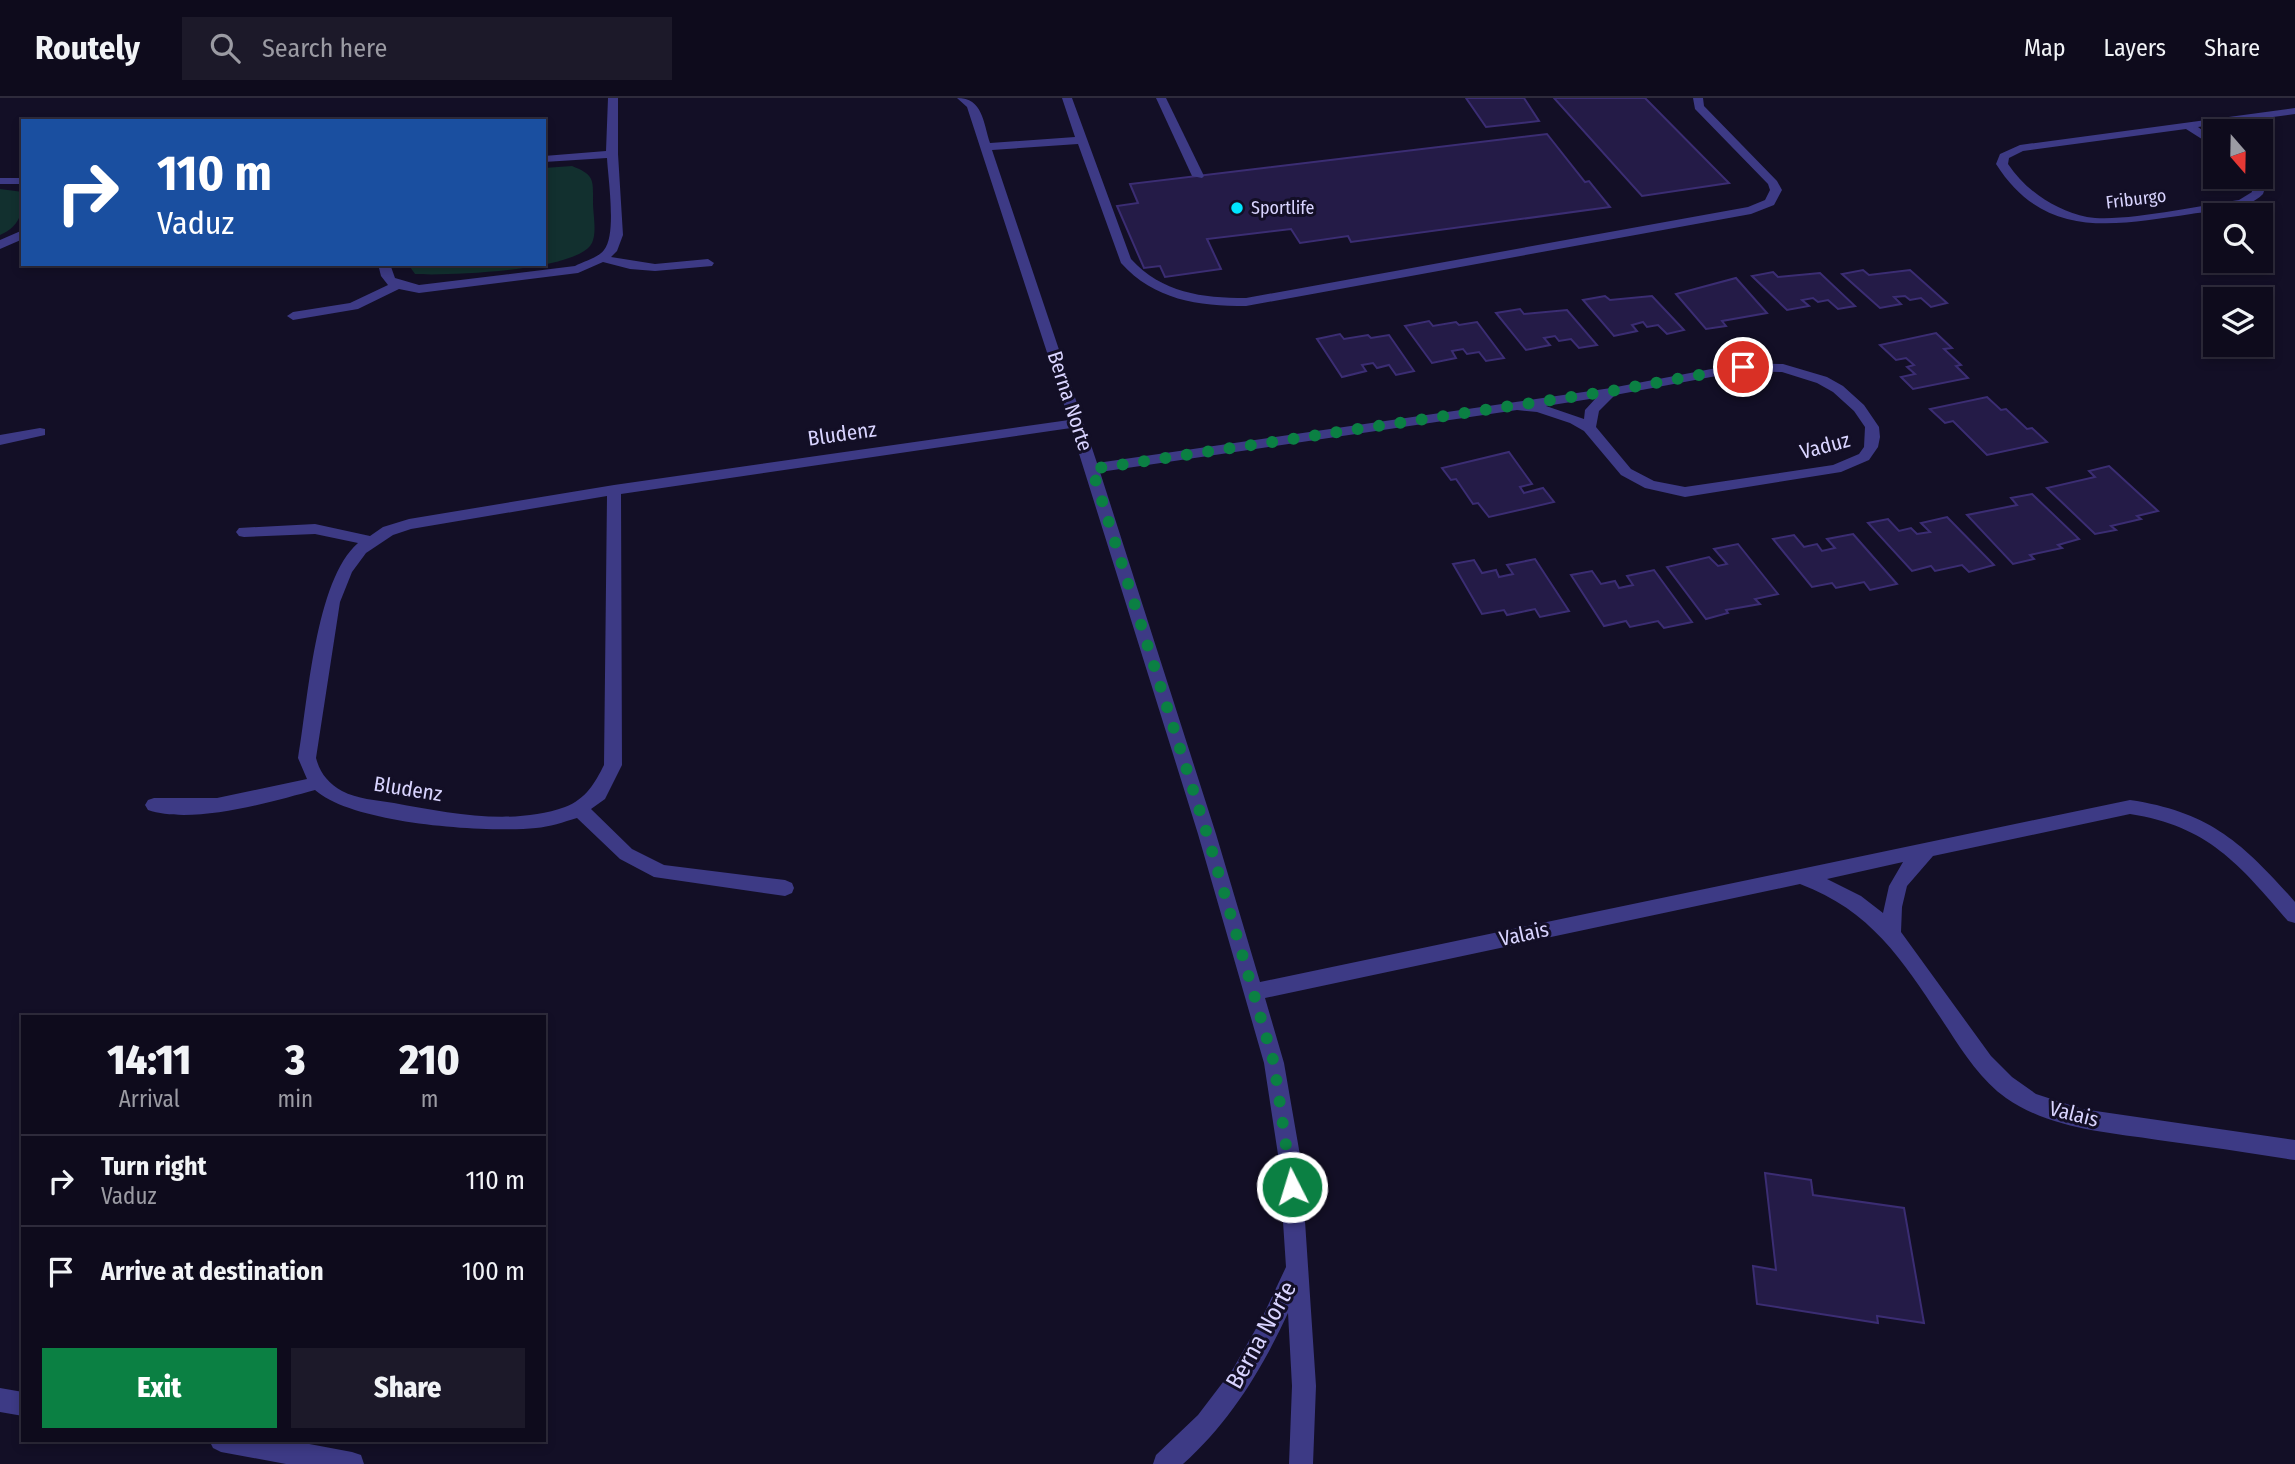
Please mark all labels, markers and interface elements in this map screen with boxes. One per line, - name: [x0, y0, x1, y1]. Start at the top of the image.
- search box: [182, 17, 672, 80]
- text: Routely: [35, 28, 140, 68]
- icon: search: [206, 29, 244, 67]
- text: Search here: [262, 33, 387, 64]
- text: Map: [2024, 34, 2066, 62]
- text: Layers: [2104, 34, 2166, 62]
- text: Share: [2204, 34, 2260, 62]
- north arrow: [2203, 119, 2273, 189]
- map controls: [2203, 119, 2273, 357]
- text: 110 m: [157, 144, 272, 203]
- icon: right: [42, 147, 133, 238]
- street label: Friburgo: [2105, 184, 2167, 214]
- place label: Sportlife: [1251, 197, 1315, 219]
- marker: Sportlife: [1229, 200, 1245, 216]
- button: search: [2203, 203, 2273, 273]
- text: Vaduz: [157, 204, 234, 242]
- button: layers: [2203, 287, 2273, 357]
- pin: [1713, 337, 1773, 397]
- street label: Berna Norte: [1042, 348, 1098, 454]
- icon: arrive: [1724, 348, 1762, 386]
- street label: Bludenz: [806, 416, 878, 452]
- street label: Vaduz: [1797, 427, 1853, 465]
- street label: Bludenz: [372, 771, 444, 807]
- street label: Valais: [1497, 916, 1551, 952]
- text: 14:11: [107, 1035, 191, 1085]
- text: 3: [285, 1035, 305, 1085]
- text: 210: [399, 1035, 460, 1085]
- text: Arrival: [119, 1085, 180, 1113]
- text: min: [277, 1085, 313, 1113]
- text: m: [421, 1085, 438, 1113]
- street label: Valais: [2047, 1095, 2101, 1133]
- position arrow: [1255, 1150, 1329, 1224]
- text: Turn right: [101, 1151, 207, 1182]
- icon: right: [42, 1162, 80, 1200]
- text: 110 m: [465, 1165, 525, 1196]
- text: Vaduz: [101, 1182, 157, 1210]
- icon: arrive: [42, 1253, 80, 1291]
- text: Arrive at destination: [101, 1256, 324, 1287]
- text: 100 m: [462, 1256, 525, 1287]
- street label: Berna Norte: [1220, 1276, 1302, 1394]
- button: Exit: [42, 1348, 277, 1428]
- button: Share: [291, 1348, 525, 1428]

